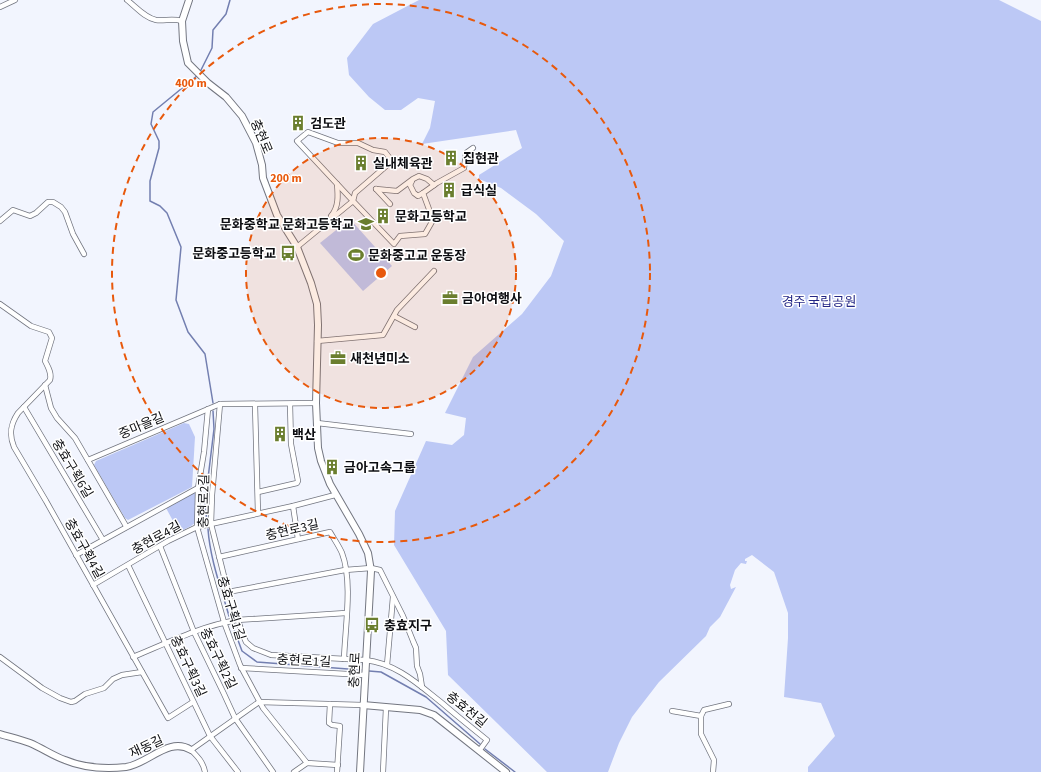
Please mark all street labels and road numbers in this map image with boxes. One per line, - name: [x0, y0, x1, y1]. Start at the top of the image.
- street label: 충현로: [246, 116, 276, 156]
- street label: 중마을길: [116, 408, 167, 444]
- street label: 충효구획6길: [47, 435, 97, 502]
- street label: 충현로2길: [195, 474, 213, 528]
- street label: 충효구획4길: [60, 515, 108, 582]
- street label: 충현로3길: [264, 515, 321, 545]
- street label: 충현로4길: [128, 517, 185, 559]
- street label: 충효구획1길: [213, 574, 249, 643]
- street label: 충효구획2길: [195, 625, 241, 692]
- street label: 충효구획3길: [166, 633, 210, 700]
- street label: 충현로1길: [276, 651, 332, 671]
- street label: 충현로: [345, 652, 365, 688]
- street label: 충효천길: [442, 688, 491, 732]
- street label: 재동길: [126, 731, 166, 763]

